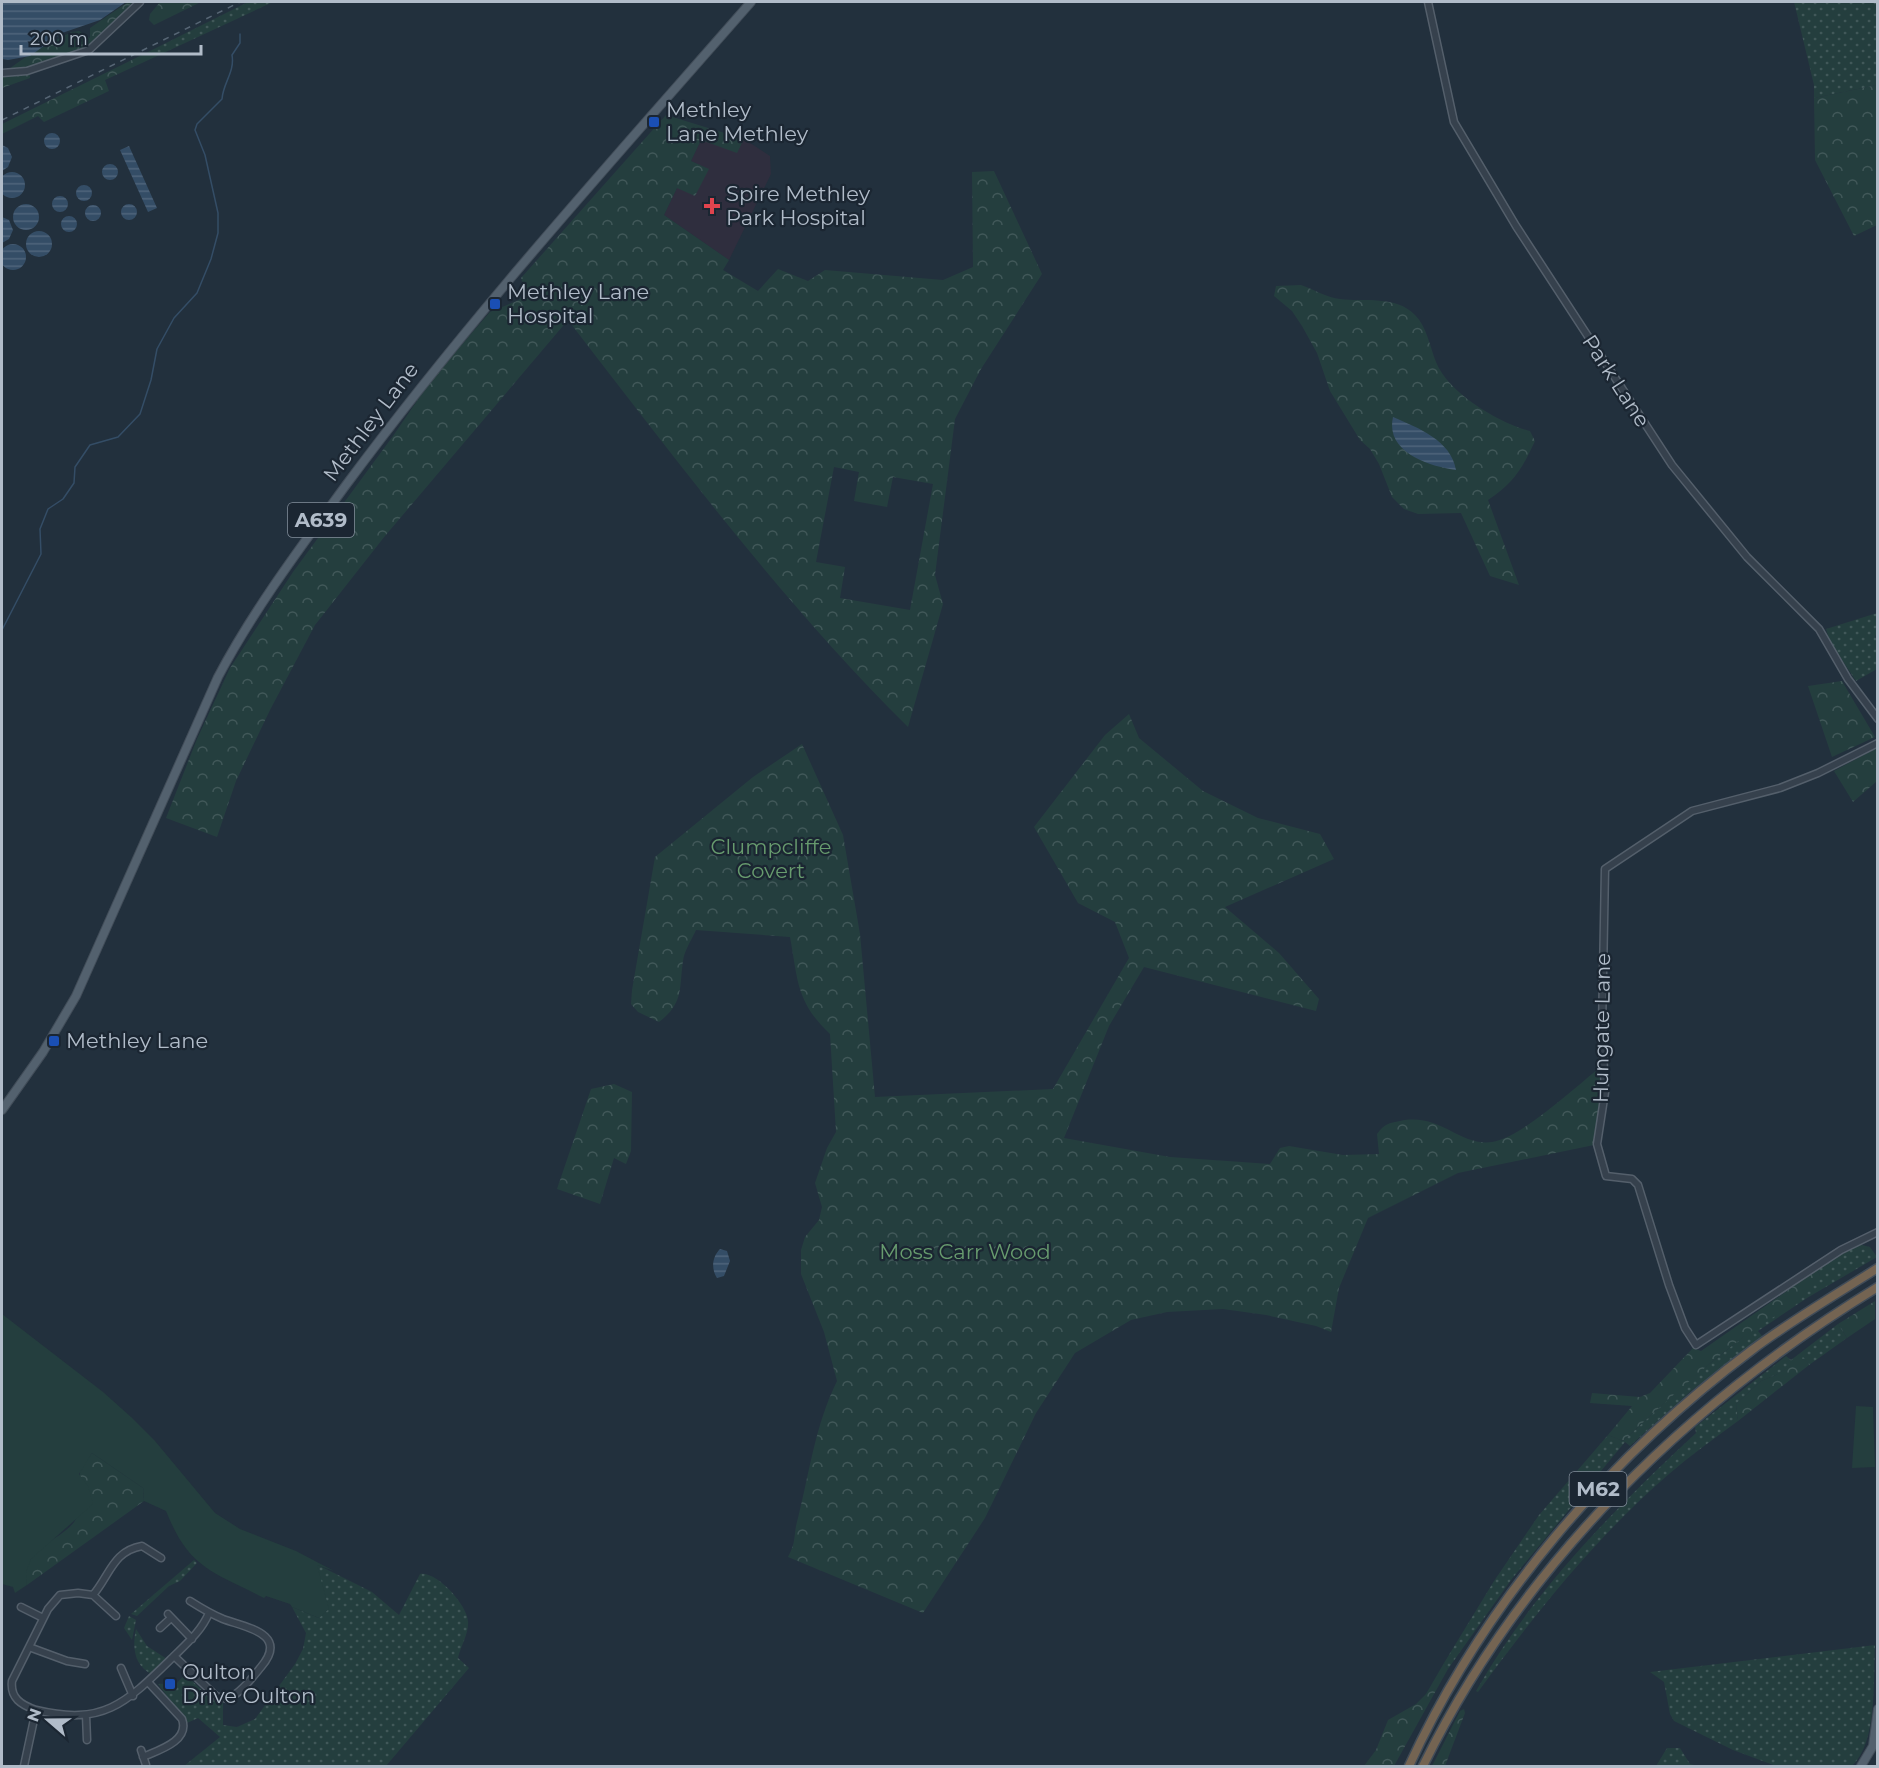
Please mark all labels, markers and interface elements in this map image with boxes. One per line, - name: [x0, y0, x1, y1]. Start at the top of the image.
- scale bar: [21, 18, 201, 56]
- text: 200 m: [30, 28, 88, 50]
- place label: Methley Lane Methley: [666, 97, 809, 146]
- marker: Methley Lane Methley: [647, 115, 661, 129]
- place label: Spire Methley Park Hospital: [726, 181, 871, 230]
- marker: Spire Methley Park Hospital: [703, 197, 721, 215]
- place label: Methley Lane Hospital: [507, 279, 649, 328]
- marker: Methley Lane Hospital: [488, 297, 502, 311]
- street label: Park Lane: [1577, 330, 1656, 432]
- street label: Methley Lane: [318, 357, 423, 486]
- road number: A639: [288, 503, 354, 537]
- park label: Clumpcliffe Covert: [711, 834, 831, 883]
- street label: Hungate Lane: [1588, 953, 1615, 1103]
- place label: Methley Lane: [66, 1028, 208, 1053]
- marker: Methley Lane: [47, 1034, 61, 1048]
- park label: Moss Carr Wood: [879, 1239, 1051, 1264]
- road number: M62: [1570, 1472, 1626, 1506]
- place label: Oulton Drive Oulton: [182, 1659, 315, 1708]
- marker: Oulton Drive Oulton: [163, 1677, 177, 1691]
- north arrow: [18, 1690, 78, 1750]
- text: N: [23, 1706, 46, 1724]

